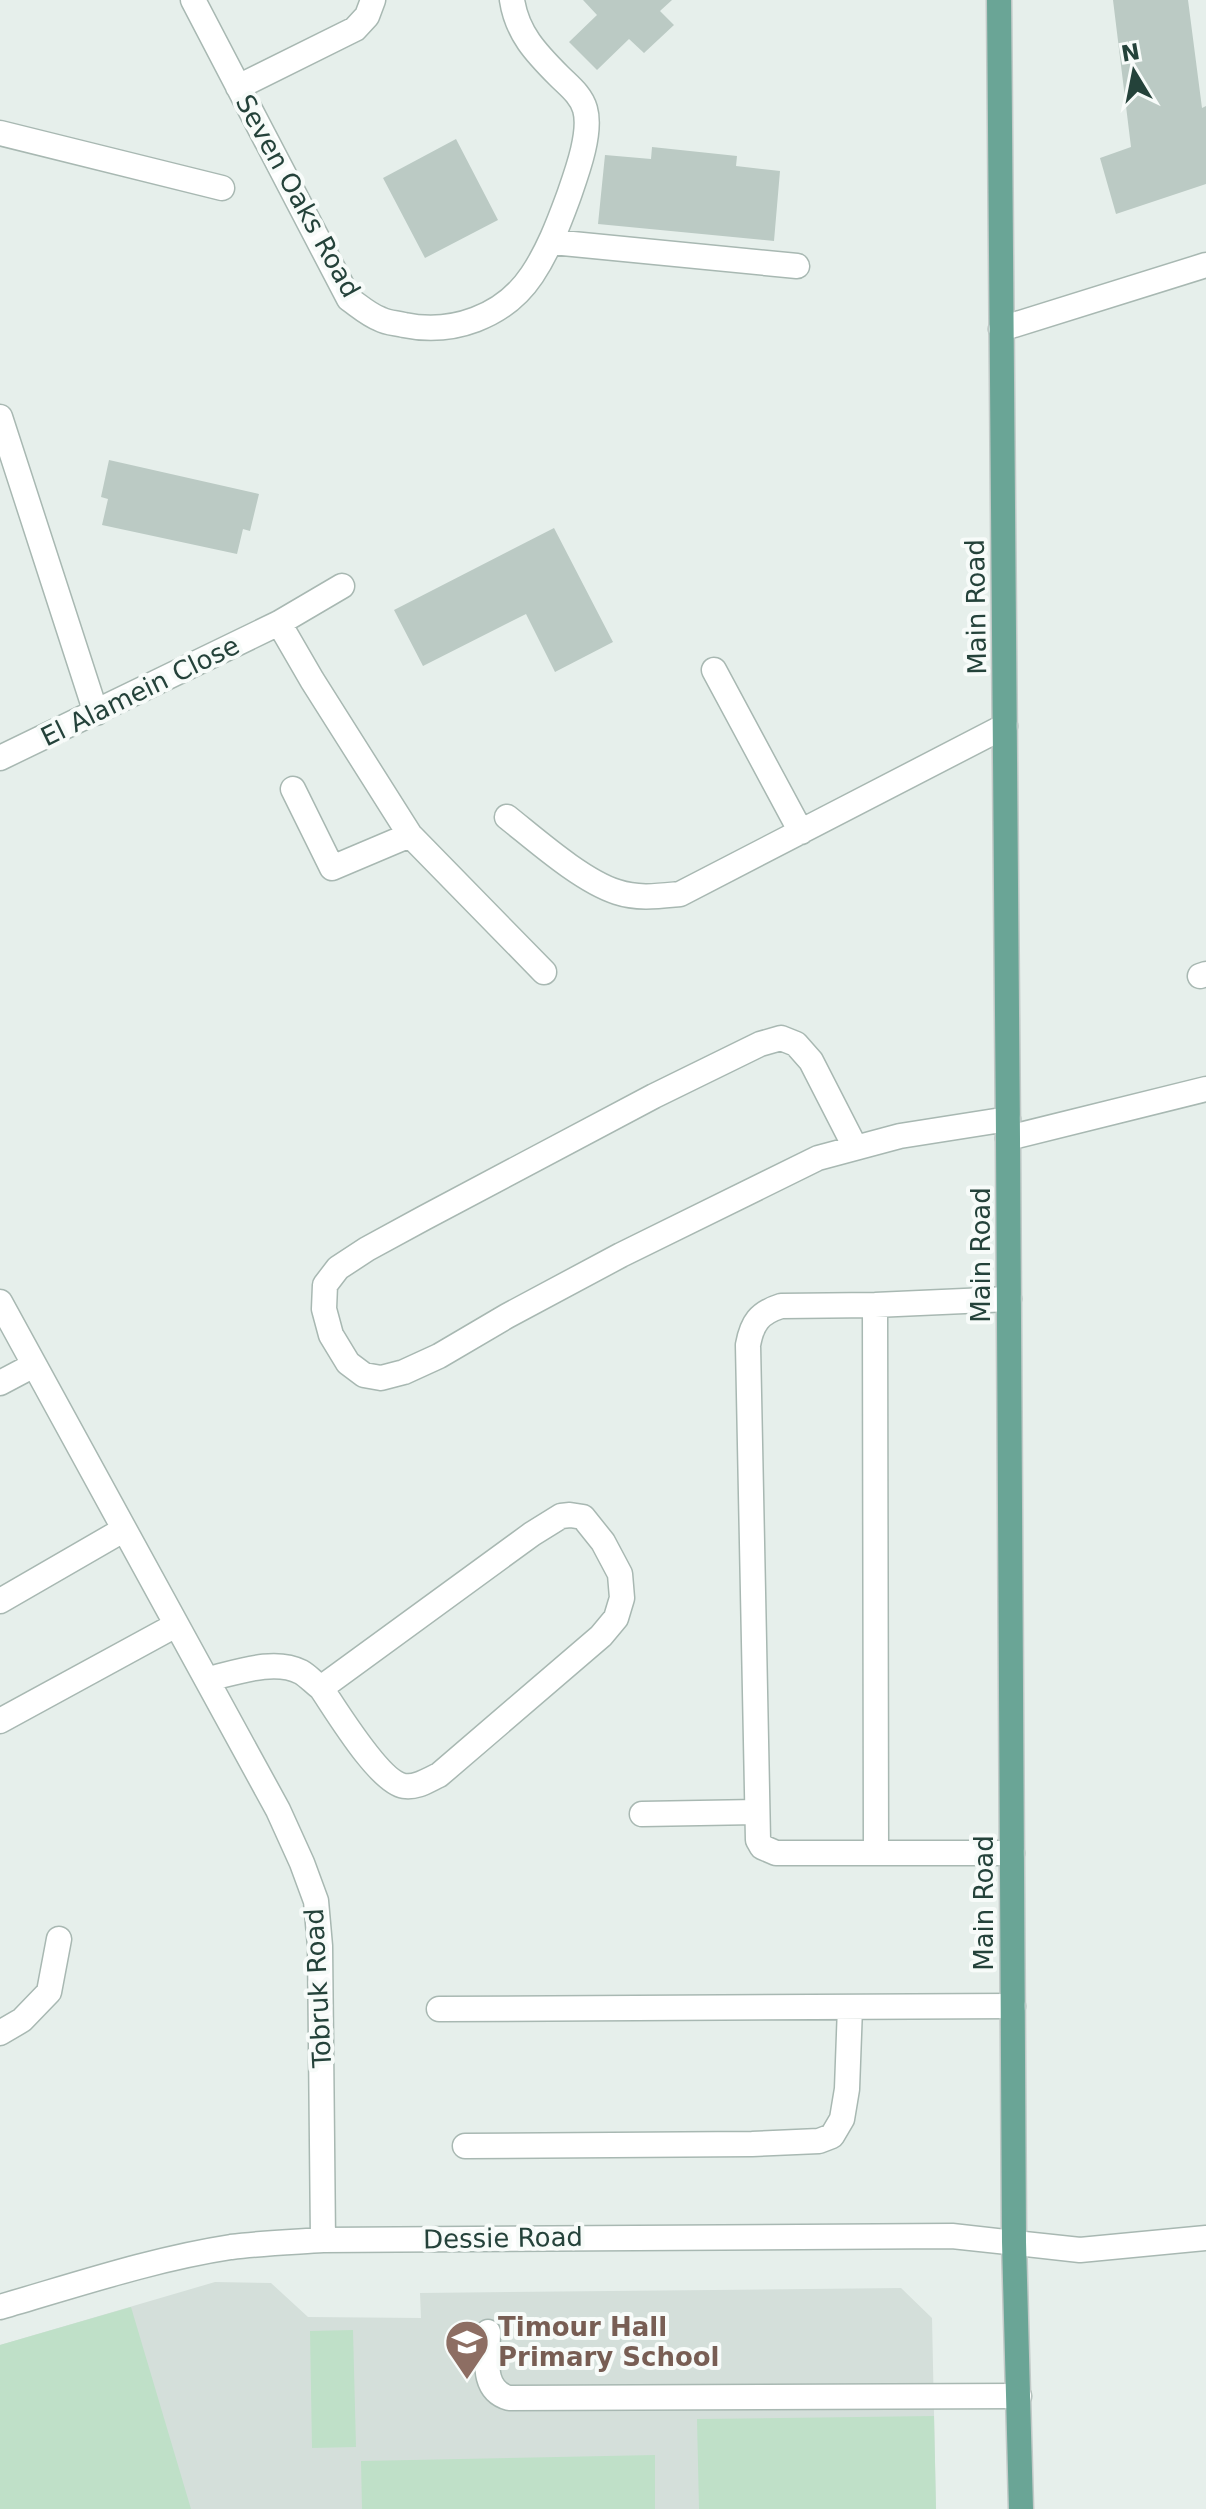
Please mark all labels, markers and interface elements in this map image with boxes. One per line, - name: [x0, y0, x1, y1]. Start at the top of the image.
- north arrow: [1094, 32, 1174, 112]
- text: N: [1119, 39, 1142, 67]
- street label: Seven Oaks Road: [230, 89, 366, 303]
- street label: Main Road: [960, 539, 992, 675]
- street label: El Alamein Close: [36, 630, 244, 752]
- street label: Main Road: [966, 1187, 996, 1323]
- street label: Main Road: [969, 1835, 999, 1971]
- street label: Tobruk Road: [299, 1908, 337, 2069]
- street label: Dessie Road: [423, 2222, 583, 2254]
- place label: Timour Hall Primary School: [498, 2312, 720, 2372]
- school or university icon: Timour Hall Primary School: [443, 2318, 491, 2381]

